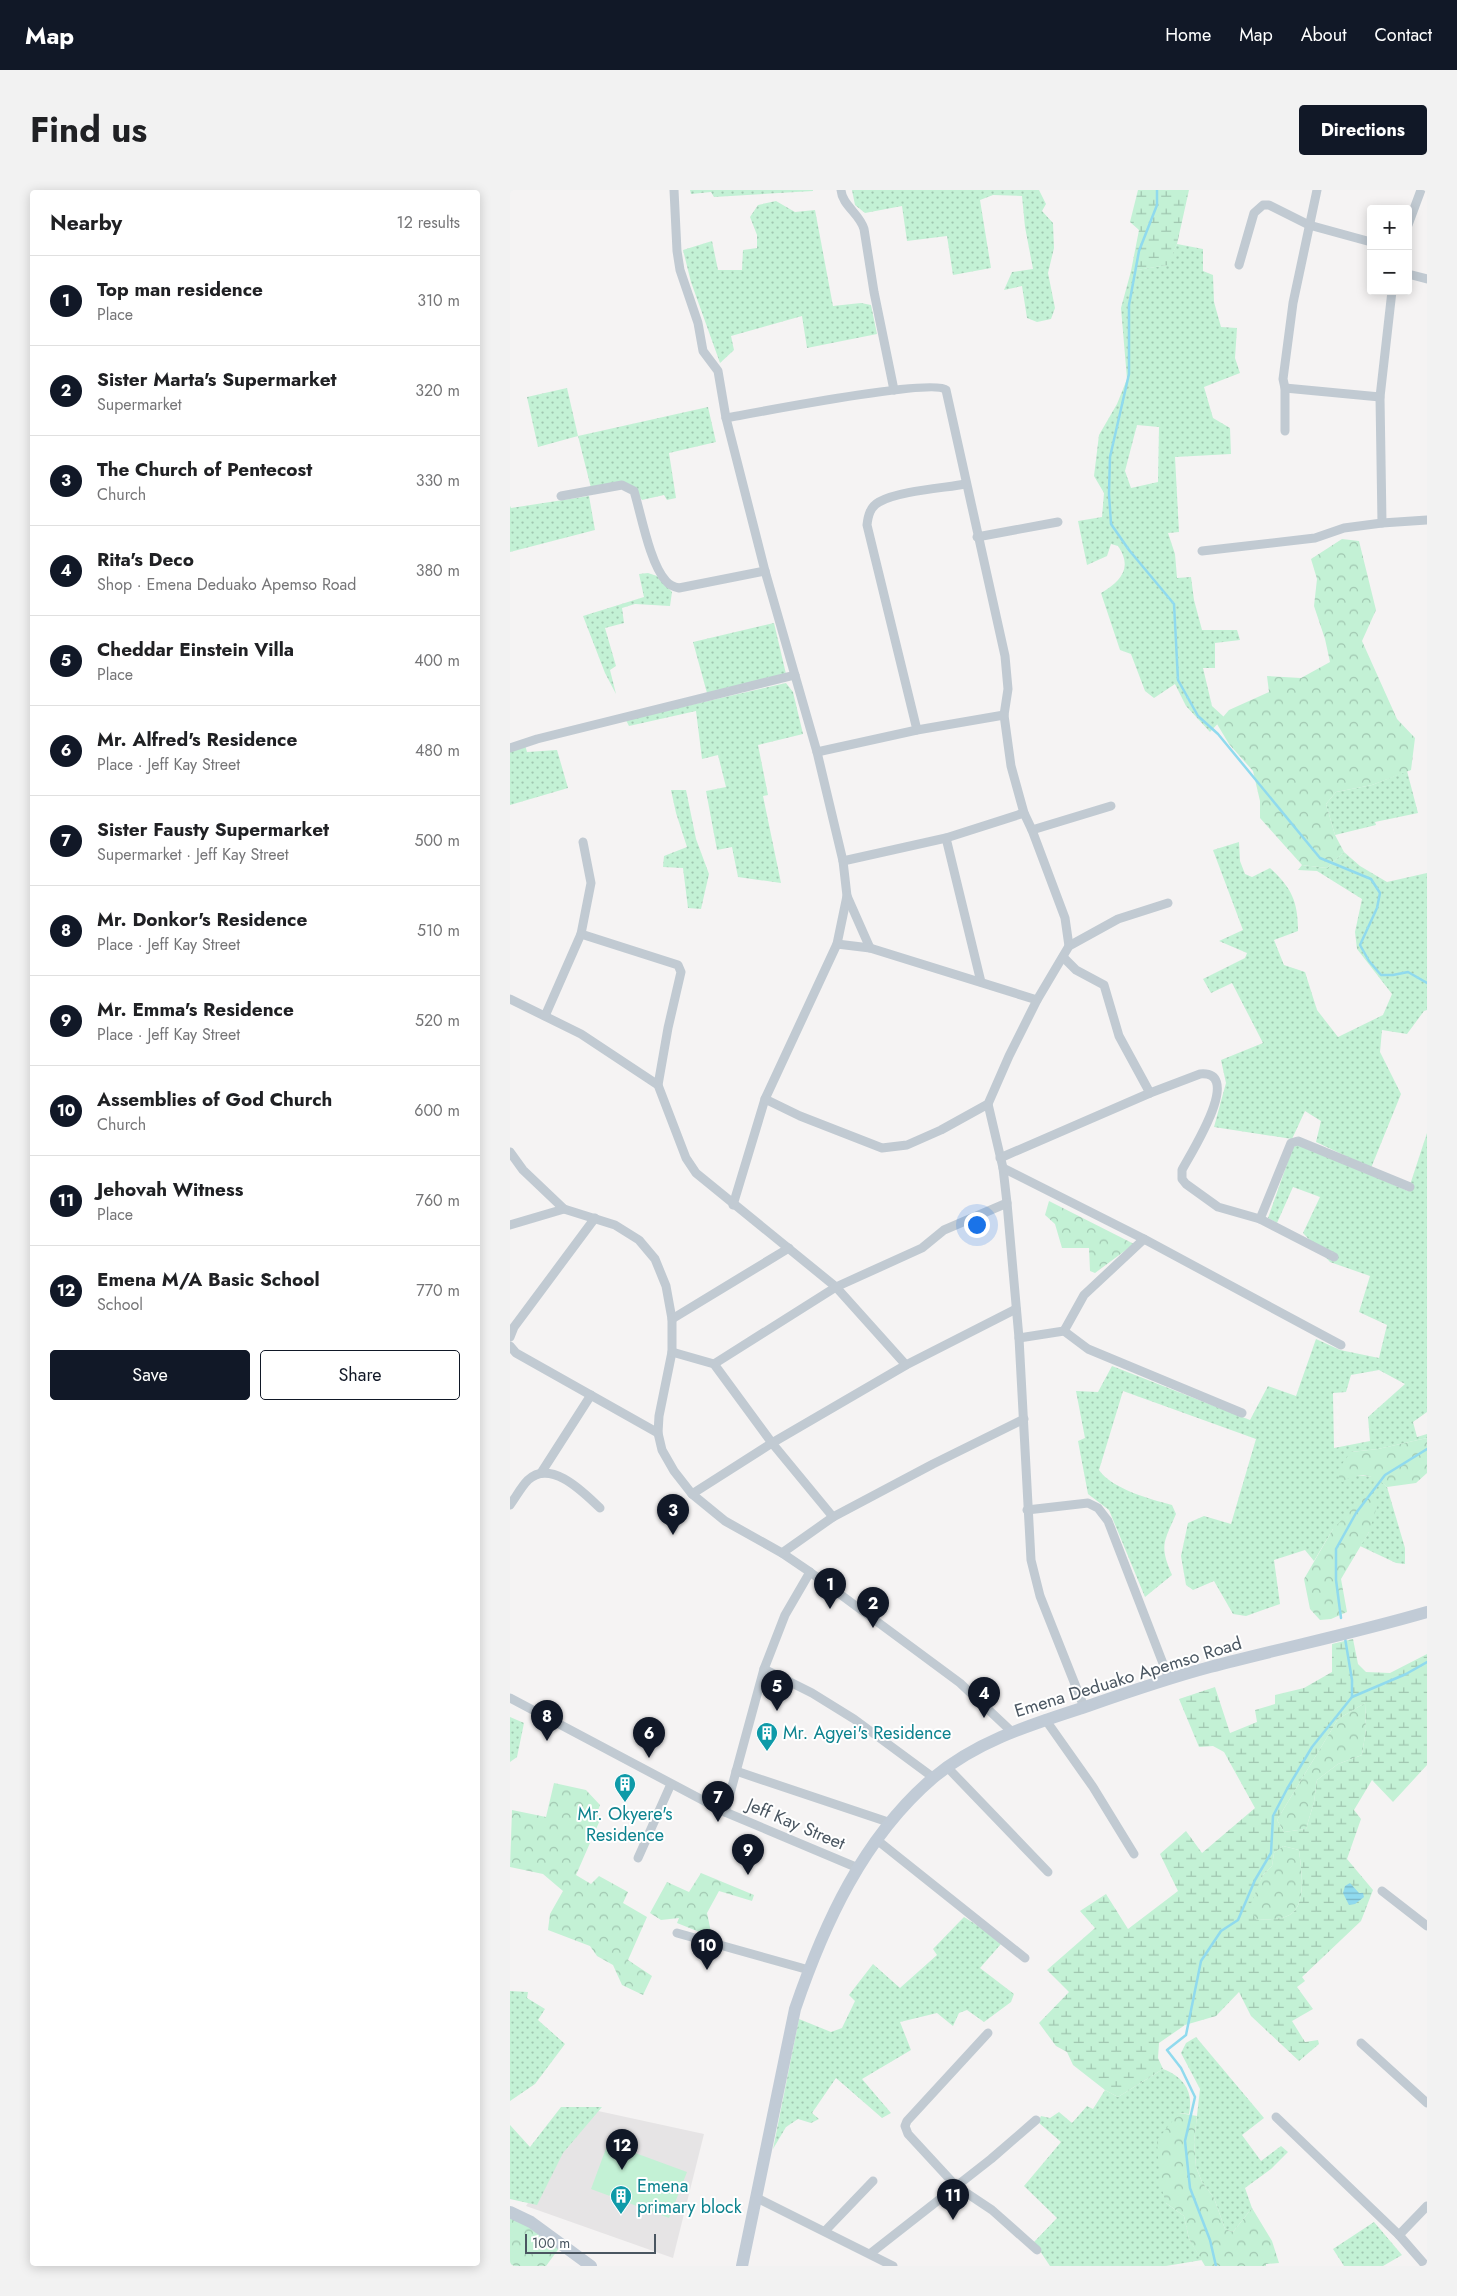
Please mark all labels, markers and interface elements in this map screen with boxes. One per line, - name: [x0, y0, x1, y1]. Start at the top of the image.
- text: Map: [25, 18, 74, 53]
- text: Home: [1165, 22, 1211, 48]
- text: Map: [1239, 22, 1273, 48]
- text: About: [1301, 22, 1346, 48]
- text: Contact: [1374, 22, 1432, 48]
- text: Find us: [30, 105, 147, 155]
- button: Directions: [1299, 105, 1427, 155]
- map controls: [1367, 205, 1412, 295]
- button: +: [1367, 205, 1412, 250]
- text: Nearby: [50, 208, 122, 238]
- text: 12 results: [397, 211, 460, 234]
- button: −: [1367, 250, 1412, 295]
- text: Top man residence: [97, 276, 263, 303]
- text: 1: [62, 289, 70, 312]
- text: 310 m: [417, 289, 460, 312]
- text: Place: [97, 303, 133, 326]
- text: Sister Marta's Supermarket: [97, 366, 337, 393]
- text: 2: [61, 379, 71, 402]
- text: 320 m: [415, 379, 460, 402]
- text: Supermarket: [97, 393, 182, 416]
- text: The Church of Pentecost: [97, 456, 312, 483]
- text: 3: [61, 469, 71, 492]
- text: 330 m: [416, 469, 460, 492]
- text: Church: [97, 483, 146, 506]
- text: Rita's Deco: [97, 546, 194, 573]
- text: 4: [60, 559, 72, 582]
- text: 380 m: [416, 559, 460, 582]
- text: Shop · Emena Deduako Apemso Road: [97, 573, 356, 596]
- text: Cheddar Einstein Villa: [97, 636, 294, 663]
- text: 5: [61, 649, 71, 672]
- text: 400 m: [414, 649, 460, 672]
- text: Place: [97, 663, 133, 686]
- text: Mr. Alfred's Residence: [97, 726, 297, 753]
- text: 6: [61, 739, 71, 762]
- text: 480 m: [415, 739, 460, 762]
- text: Place · Jeff Kay Street: [97, 753, 240, 776]
- text: Sister Fausty Supermarket: [97, 816, 329, 843]
- text: 7: [61, 829, 71, 852]
- text: 500 m: [414, 829, 460, 852]
- text: Supermarket · Jeff Kay Street: [97, 843, 289, 866]
- text: Mr. Donkor's Residence: [97, 906, 307, 933]
- text: 8: [61, 919, 71, 942]
- text: 510 m: [417, 919, 460, 942]
- text: Place · Jeff Kay Street: [97, 933, 240, 956]
- text: Mr. Emma's Residence: [97, 996, 294, 1023]
- text: 9: [61, 1009, 71, 1032]
- text: 520 m: [415, 1009, 460, 1032]
- text: Place · Jeff Kay Street: [97, 1023, 240, 1046]
- text: Assemblies of God Church: [97, 1086, 332, 1113]
- text: 10: [57, 1099, 75, 1122]
- text: 600 m: [414, 1099, 460, 1122]
- text: Church: [97, 1113, 146, 1136]
- text: Jehovah Witness: [97, 1176, 243, 1203]
- text: 11: [58, 1189, 74, 1212]
- text: 760 m: [416, 1189, 460, 1212]
- text: Place: [97, 1203, 133, 1226]
- your location: [964, 1212, 990, 1238]
- text: Emena M/A Basic School: [97, 1266, 320, 1293]
- text: 12: [57, 1279, 75, 1302]
- text: 770 m: [416, 1279, 460, 1302]
- text: School: [97, 1293, 143, 1316]
- button: Save: [50, 1350, 250, 1400]
- button: Share: [260, 1350, 460, 1400]
- pin: 3: [657, 1494, 689, 1535]
- pin: 1: [814, 1568, 846, 1609]
- pin: 2: [857, 1587, 889, 1628]
- street label: Emena Deduako Apemso Road: [1011, 1630, 1245, 1724]
- pin: 5: [761, 1670, 793, 1711]
- pin: 4: [968, 1677, 1000, 1718]
- pin: 8: [531, 1700, 563, 1741]
- pin: 6: [633, 1717, 665, 1758]
- place label: Mr. Agyei's Residence: [783, 1720, 951, 1746]
- building icon: Mr. Agyei's Residence: [755, 1721, 779, 1752]
- building icon: Mr. Okyere's Residence: [613, 1772, 637, 1803]
- pin: 7: [702, 1781, 734, 1822]
- street label: Jeff Kay Street: [741, 1791, 850, 1857]
- place label: Mr. Okyere's Residence: [577, 1801, 673, 1848]
- pin: 9: [732, 1834, 764, 1875]
- pin: 10: [691, 1929, 723, 1970]
- pin: 12: [606, 2129, 638, 2170]
- place label: Emena primary block: [637, 2173, 742, 2220]
- pin: 11: [937, 2179, 969, 2220]
- building icon: Emena primary block: [609, 2184, 633, 2215]
- scale bar: [525, 2231, 656, 2254]
- text: 100 m: [532, 2233, 570, 2253]

